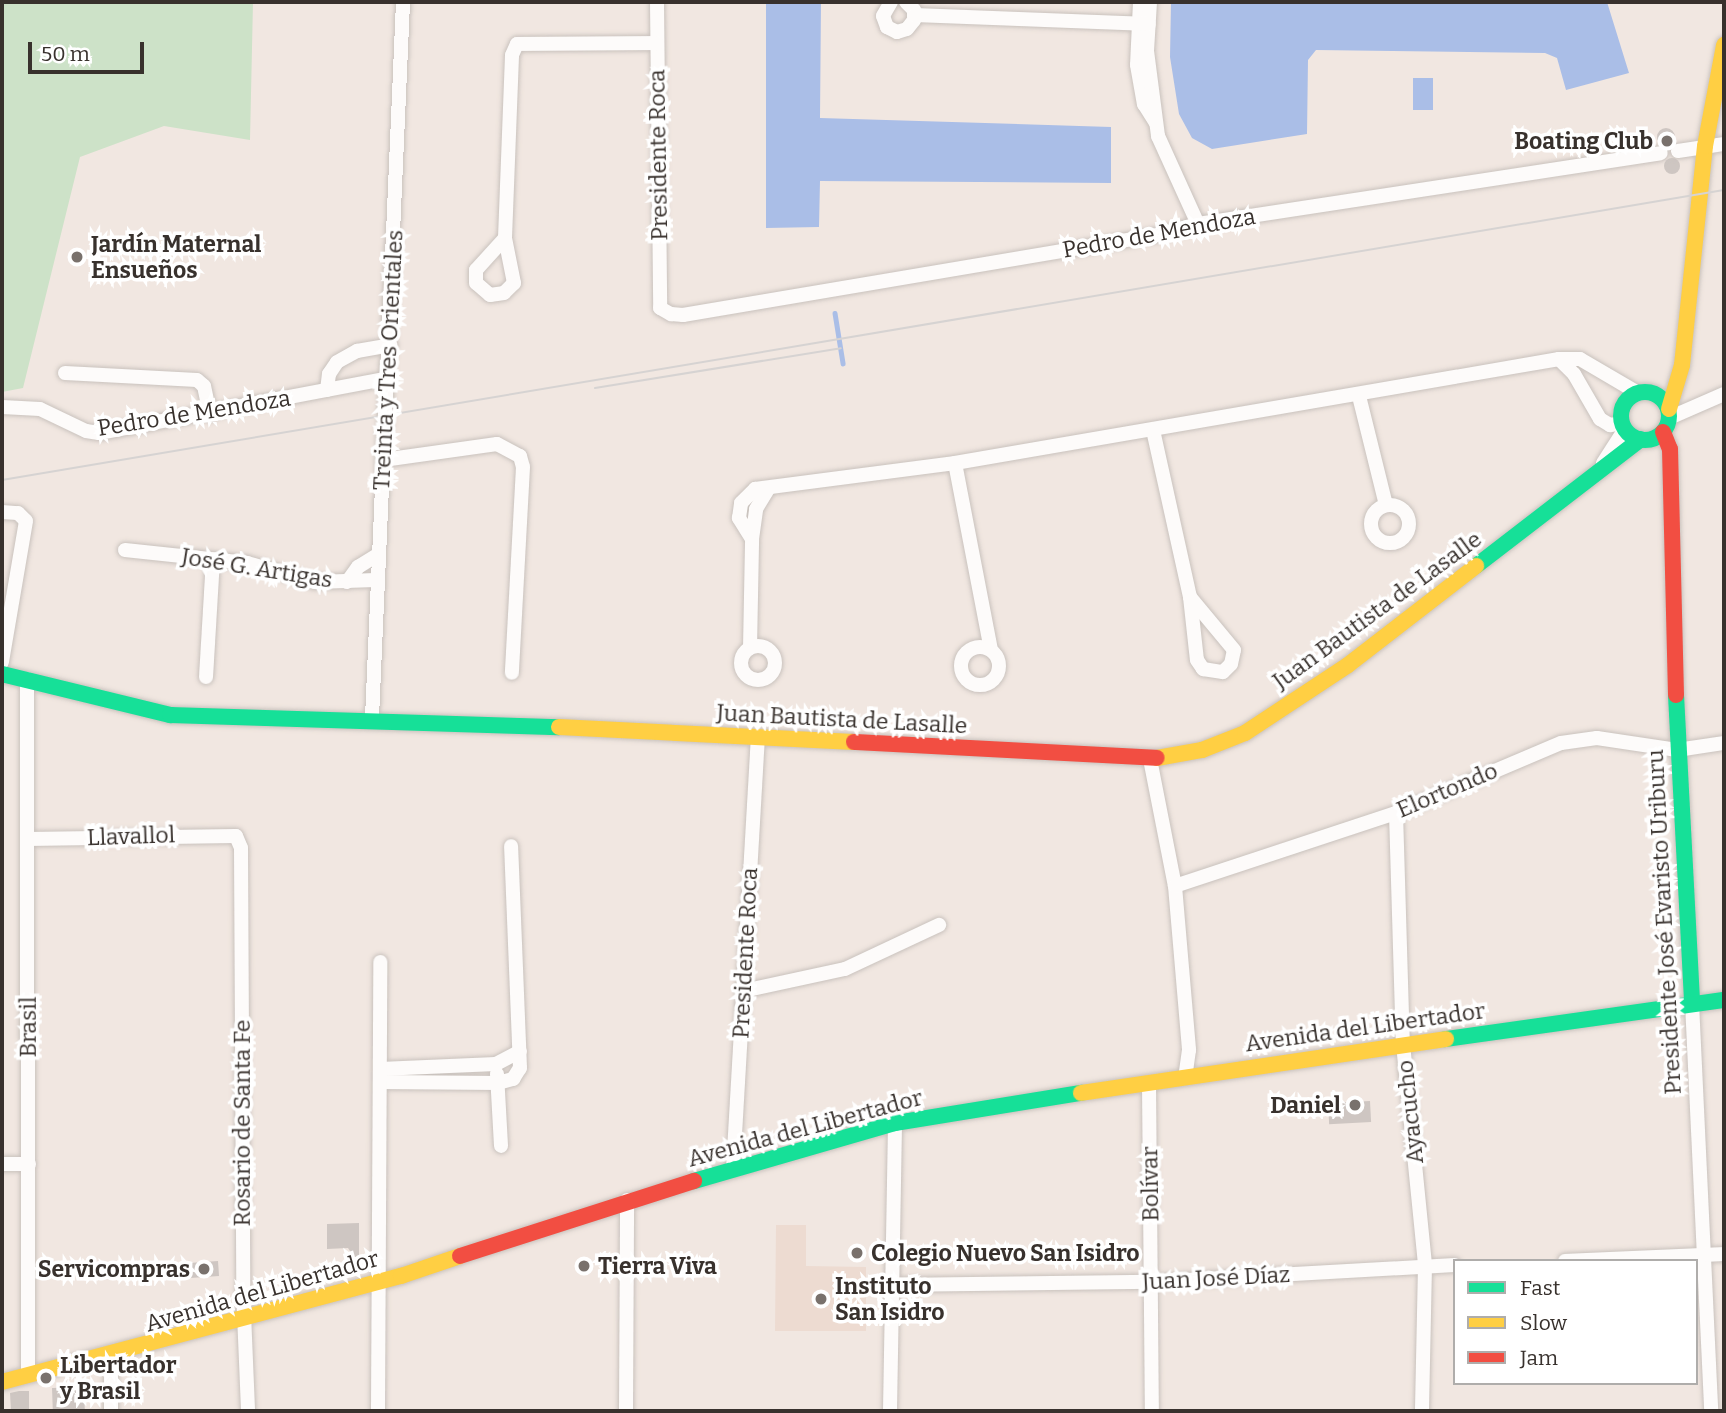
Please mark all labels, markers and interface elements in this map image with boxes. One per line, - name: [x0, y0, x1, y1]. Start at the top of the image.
- scale bar: [32, 28, 147, 72]
- text: 50 m: [41, 41, 90, 67]
- street label: Presidente Roca: [643, 69, 673, 241]
- place label: Boating Club: [1514, 127, 1653, 155]
- marker: Boating Club: [1659, 133, 1675, 149]
- street label: Pedro de Mendoza: [1060, 202, 1258, 264]
- street label: Treinta y Tres Orientales: [367, 229, 409, 491]
- place label: Jardín Maternal Ensueños: [91, 230, 261, 284]
- marker: Jardín Maternal Ensueños: [69, 249, 85, 265]
- street label: Pedro de Mendoza: [95, 384, 293, 442]
- street label: Juan Bautista de Lasalle: [1267, 525, 1487, 695]
- street label: José G. Artigas: [180, 542, 334, 594]
- street label: Juan Bautista de Lasalle: [716, 699, 968, 739]
- street label: Presidente José Evaristo Uriburu: [1641, 749, 1687, 1095]
- street label: Elortondo: [1392, 756, 1502, 824]
- street label: Llavallol: [86, 821, 176, 851]
- street label: Presidente Roca: [727, 867, 763, 1039]
- street label: Brasil: [14, 997, 42, 1057]
- street label: Avenida del Libertador: [1243, 997, 1487, 1057]
- street label: Rosario de Santa Fe: [228, 1020, 256, 1226]
- street label: Ayacucho: [1391, 1059, 1429, 1165]
- street label: Avenida del Libertador: [685, 1083, 925, 1173]
- place label: Daniel: [1270, 1091, 1341, 1119]
- marker: Daniel: [1347, 1097, 1363, 1113]
- street label: Bolívar: [1136, 1146, 1164, 1222]
- place label: Colegio Nuevo San Isidro: [871, 1239, 1140, 1267]
- street label: Avenida del Libertador: [142, 1244, 382, 1338]
- marker: Colegio Nuevo San Isidro: [849, 1245, 865, 1261]
- place label: Tierra Viva: [598, 1252, 717, 1280]
- place label: Servicompras: [38, 1255, 190, 1283]
- marker: Tierra Viva: [576, 1258, 592, 1274]
- legend: [1453, 1259, 1698, 1385]
- street label: Juan José Díaz: [1141, 1260, 1291, 1296]
- marker: Servicompras: [196, 1261, 212, 1277]
- place label: Instituto San Isidro: [835, 1272, 945, 1326]
- text: Fast: [1520, 1275, 1560, 1301]
- marker: Instituto San Isidro: [813, 1291, 829, 1307]
- text: Slow: [1520, 1310, 1567, 1336]
- text: Jam: [1520, 1345, 1558, 1371]
- place label: Libertador y Brasil: [60, 1351, 177, 1405]
- marker: Libertador y Brasil: [38, 1370, 54, 1386]

